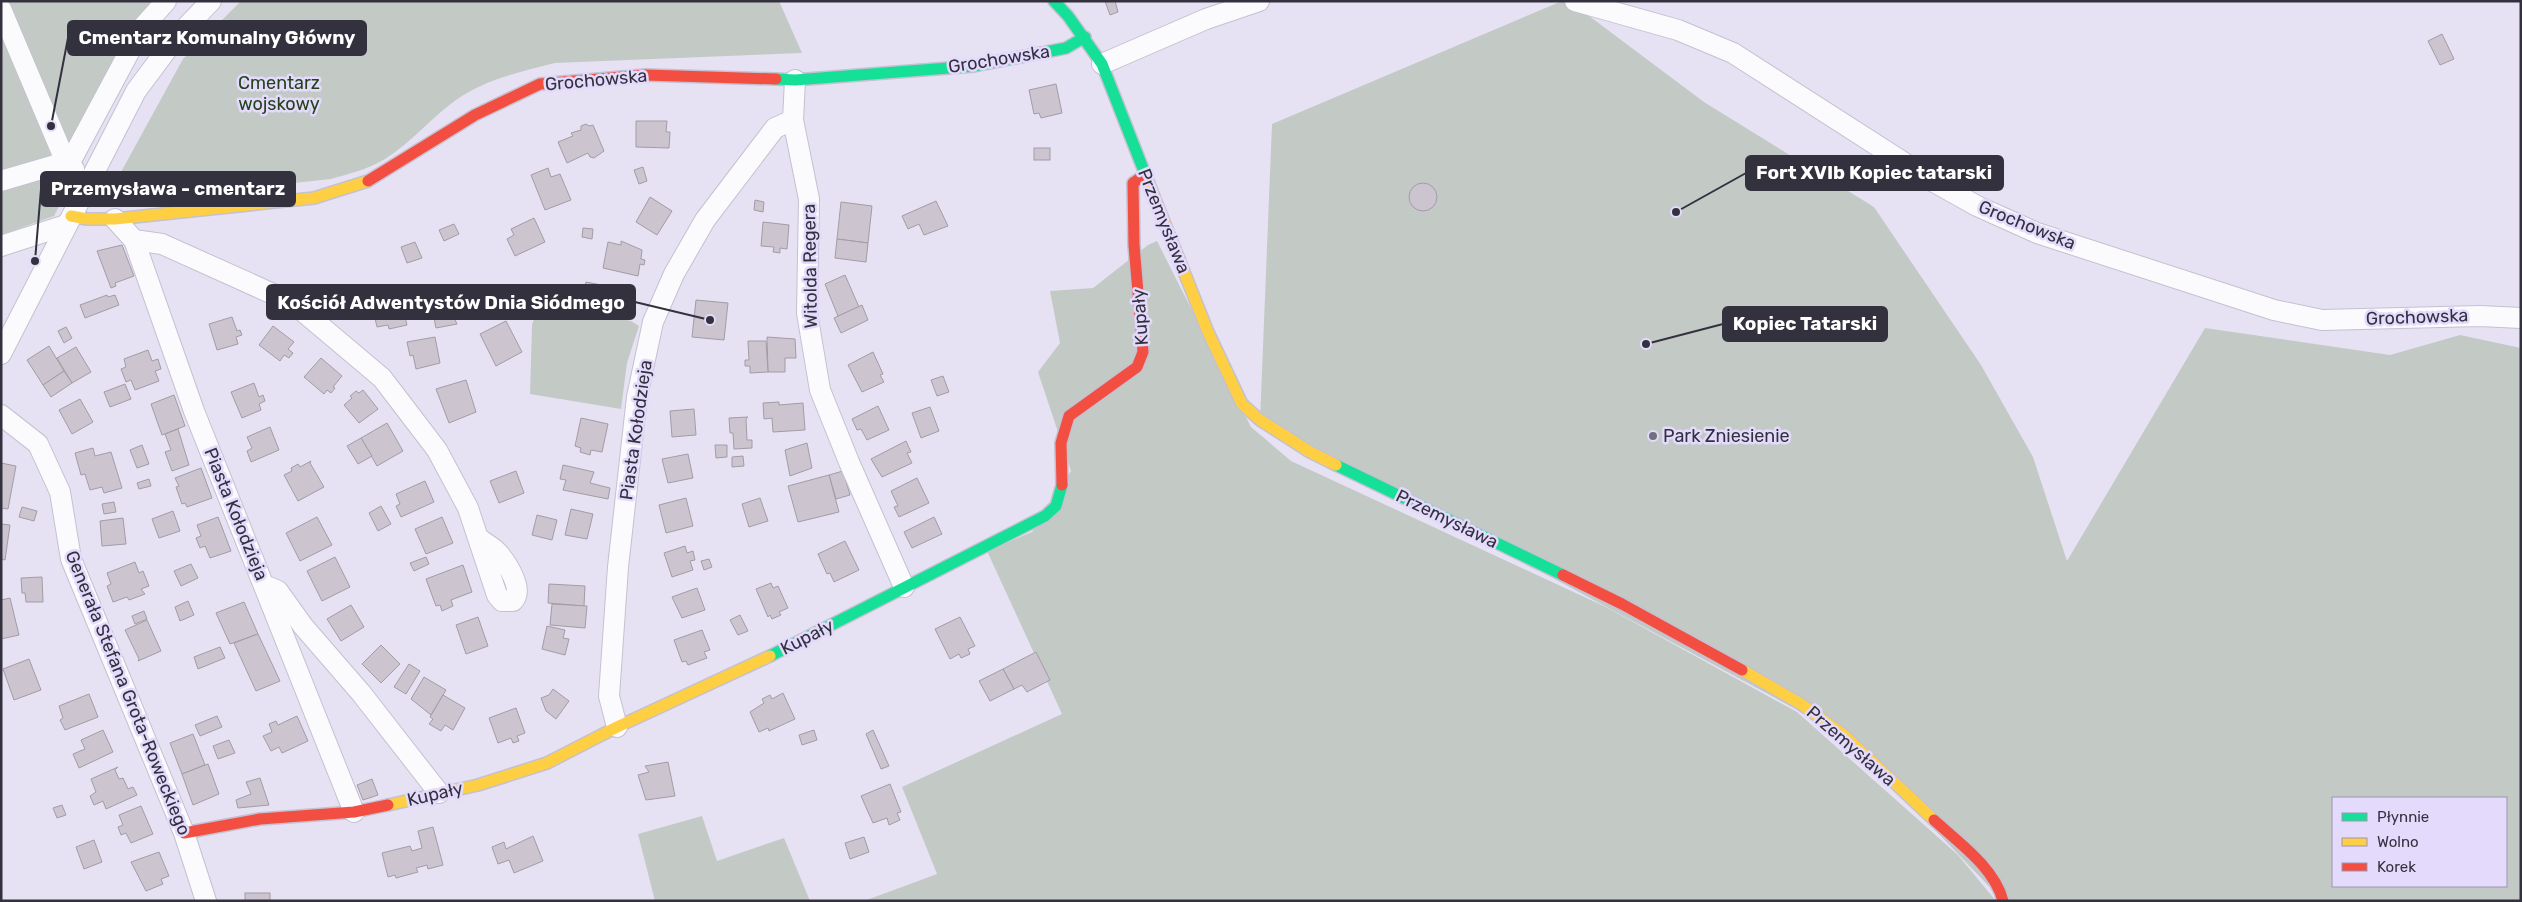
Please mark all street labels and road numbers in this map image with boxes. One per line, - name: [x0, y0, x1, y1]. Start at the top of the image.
- street label: Grochowska: [947, 40, 1051, 78]
- street label: Grochowska: [544, 65, 648, 95]
- street label: Przemysława: [1133, 165, 1195, 277]
- street label: Grochowska: [1975, 196, 2079, 254]
- street label: Witolda Regera: [798, 203, 822, 329]
- street label: Kupały: [1127, 288, 1153, 346]
- street label: Grochowska: [2365, 304, 2469, 330]
- street label: Piasta Kołodzieja: [615, 359, 657, 501]
- street label: Piasta Kołodzieja: [199, 444, 273, 584]
- street label: Przemysława: [1392, 485, 1502, 553]
- street label: Generała Stefana Grota-Roweckiego: [61, 547, 195, 839]
- street label: Kupały: [777, 614, 837, 660]
- street label: Przemysława: [1802, 701, 1900, 791]
- street label: Kupały: [405, 777, 465, 811]

